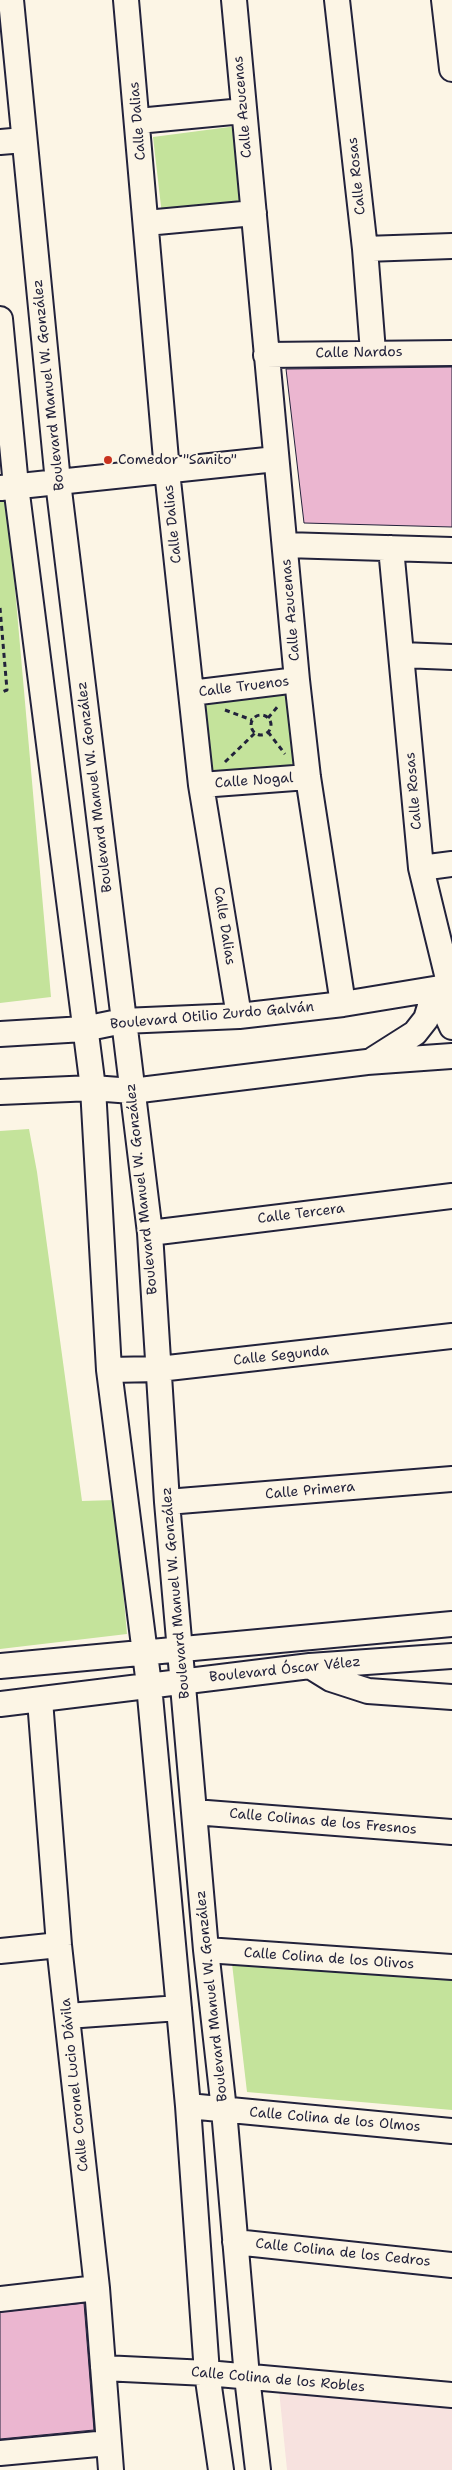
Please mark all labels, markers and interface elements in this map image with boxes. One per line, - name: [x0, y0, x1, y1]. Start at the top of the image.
- street label: Calle Azucenas: [230, 55, 256, 159]
- street label: Calle Dalias: [126, 81, 150, 161]
- street label: Calle Rosas: [345, 136, 369, 216]
- street label: Boulevard Manuel W. González: [30, 278, 68, 492]
- street label: Calle Nardos: [315, 344, 403, 362]
- place label: Comedor "Sanito": [118, 452, 237, 468]
- marker: Comedor "Sanito": [102, 454, 114, 466]
- street label: Calle Dalias: [161, 484, 185, 564]
- street label: Calle Azucenas: [278, 558, 304, 662]
- street label: Calle Truenos: [198, 673, 290, 701]
- street label: Boulevard Manuel W. González: [74, 681, 116, 893]
- street label: Calle Rosas: [402, 751, 426, 831]
- street label: Calle Nogal: [214, 770, 294, 792]
- street label: Calle Dalias: [210, 886, 238, 966]
- street label: Boulevard Otilio Zurdo Galván: [109, 999, 315, 1033]
- street label: Boulevard Manuel W. González: [123, 1082, 161, 1296]
- street label: Calle Tercera: [257, 1200, 345, 1228]
- street label: Calle Segunda: [232, 1343, 330, 1369]
- street label: Calle Primera: [265, 1479, 355, 1503]
- street label: Boulevard Manuel W. González: [158, 1486, 194, 1700]
- street label: Boulevard Óscar Vélez: [209, 1654, 361, 1686]
- street label: Calle Colinas de los Fresnos: [229, 1805, 417, 1839]
- street label: Boulevard Manuel W. González: [193, 1889, 231, 2103]
- street label: Calle Colina de los Olivos: [243, 1945, 415, 1973]
- street label: Calle Coronel Lucio Dávila: [58, 1997, 92, 2173]
- street label: Calle Colina de los Olmos: [249, 2104, 421, 2136]
- street label: Calle Colina de los Cedros: [255, 2235, 431, 2271]
- street label: Calle Colina de los Robles: [190, 2364, 366, 2396]

